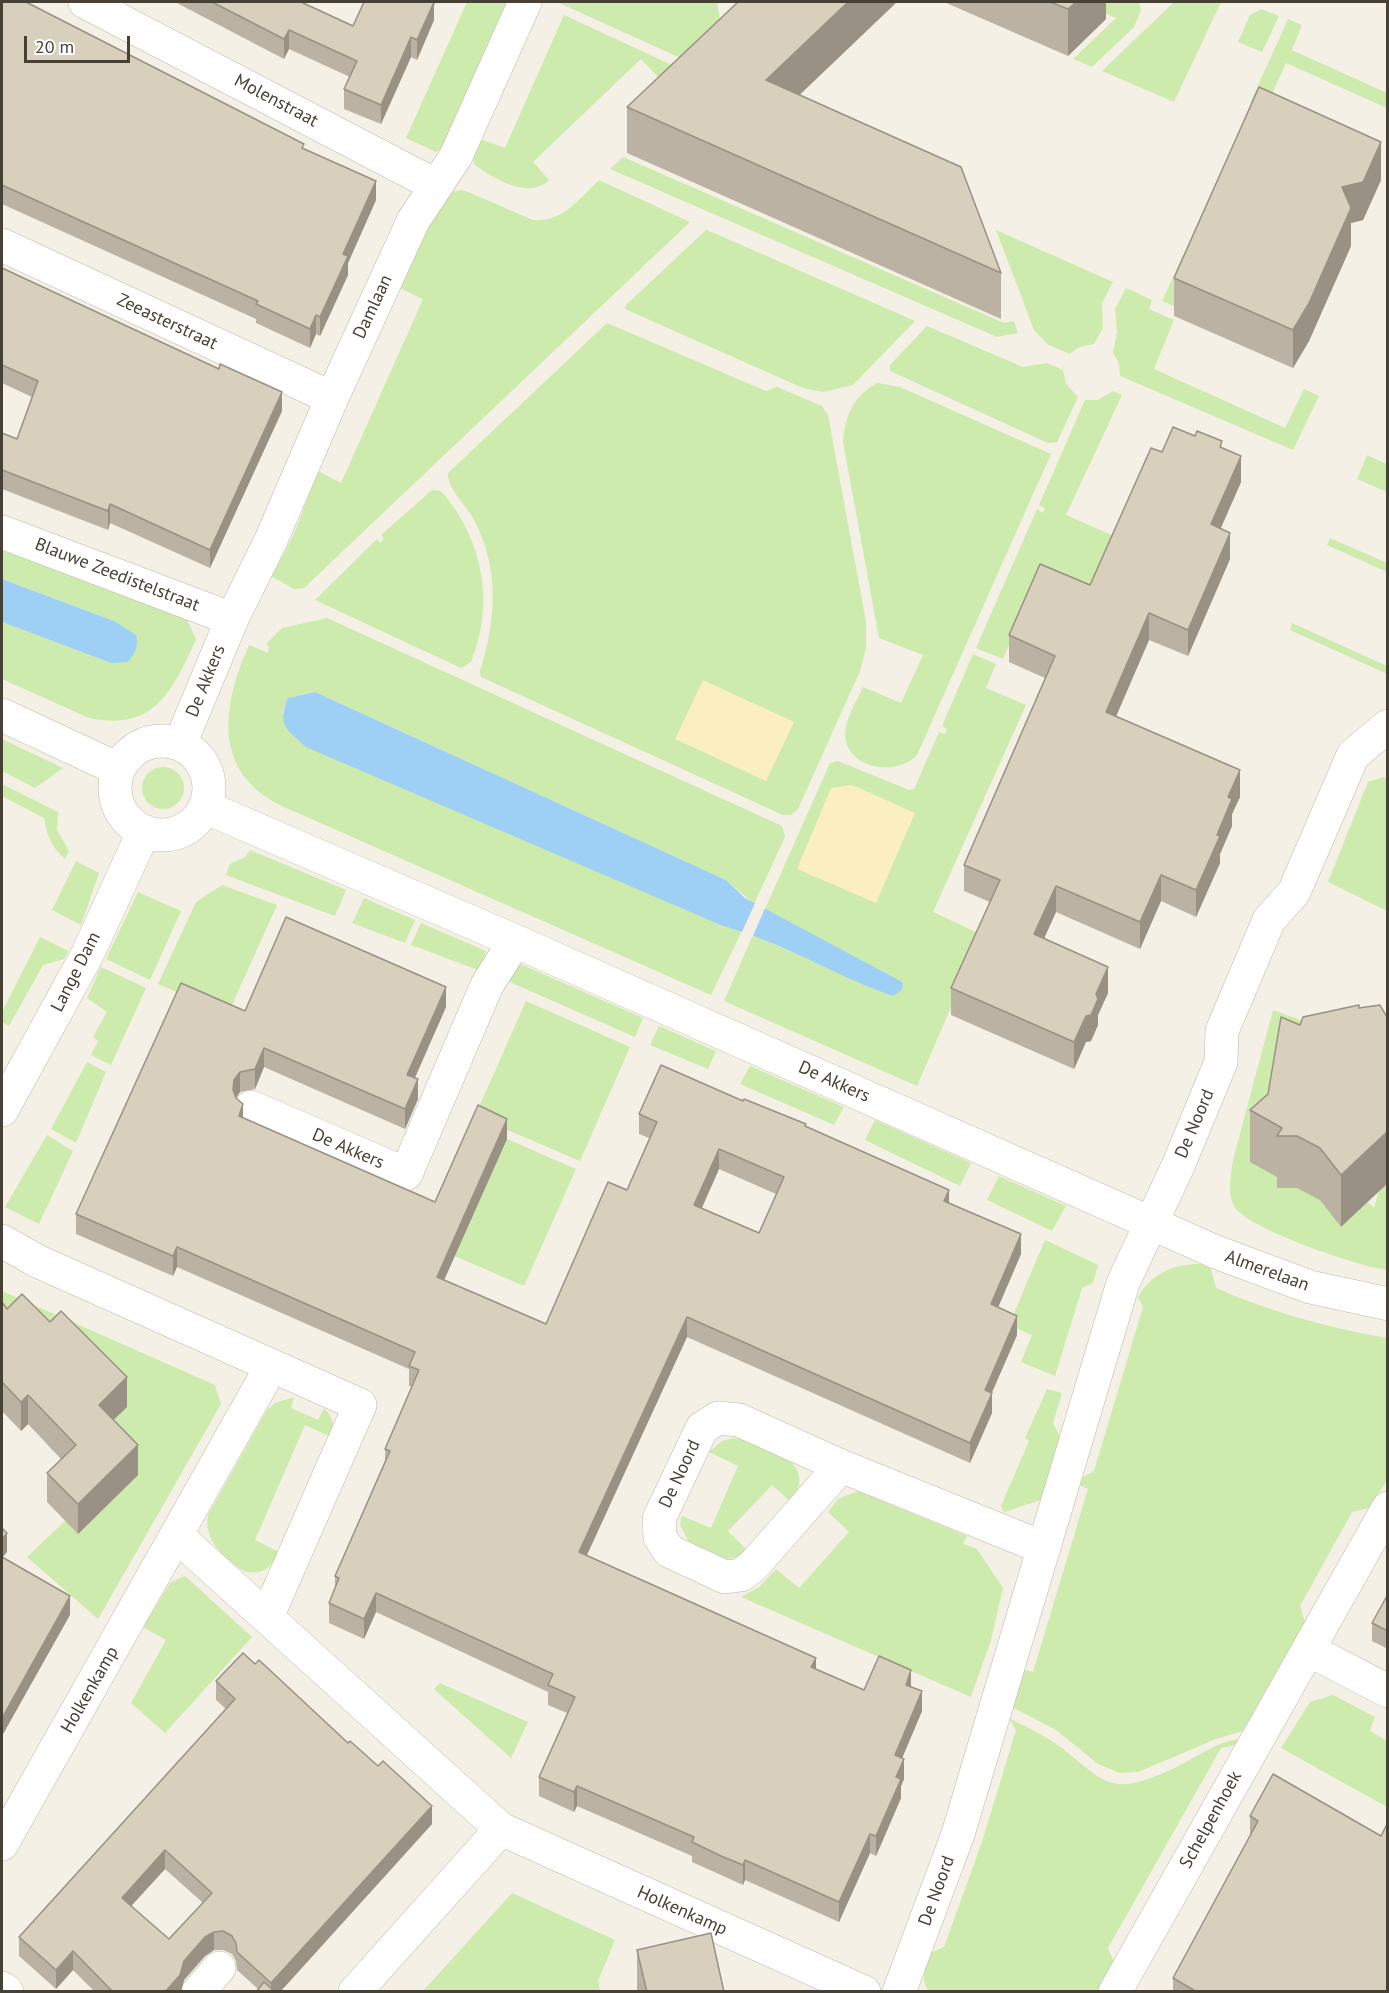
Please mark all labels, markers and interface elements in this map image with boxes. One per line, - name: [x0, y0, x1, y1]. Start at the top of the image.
- scale bar: [27, 24, 134, 62]
- text: 20 m: [35, 35, 74, 58]
- street label: Molenstraat: [230, 70, 322, 132]
- street label: Damlaan: [349, 271, 397, 343]
- street label: Zeeasterstraat: [113, 289, 221, 355]
- street label: Blauwe Zeedistelstraat: [32, 534, 202, 616]
- street label: De Akkers: [182, 642, 230, 720]
- street label: Lange Dam: [47, 928, 105, 1016]
- street label: De Akkers: [795, 1057, 873, 1107]
- street label: De Noord: [1171, 1086, 1219, 1162]
- street label: De Akkers: [309, 1124, 387, 1174]
- street label: Almerelaan: [1222, 1246, 1312, 1296]
- street label: De Noord: [655, 1436, 705, 1512]
- street label: Holkenkamp: [57, 1643, 123, 1737]
- street label: Schelpenhoek: [1175, 1768, 1247, 1872]
- street label: De Noord: [914, 1853, 960, 1929]
- street label: Holkenkamp: [634, 1882, 730, 1940]

